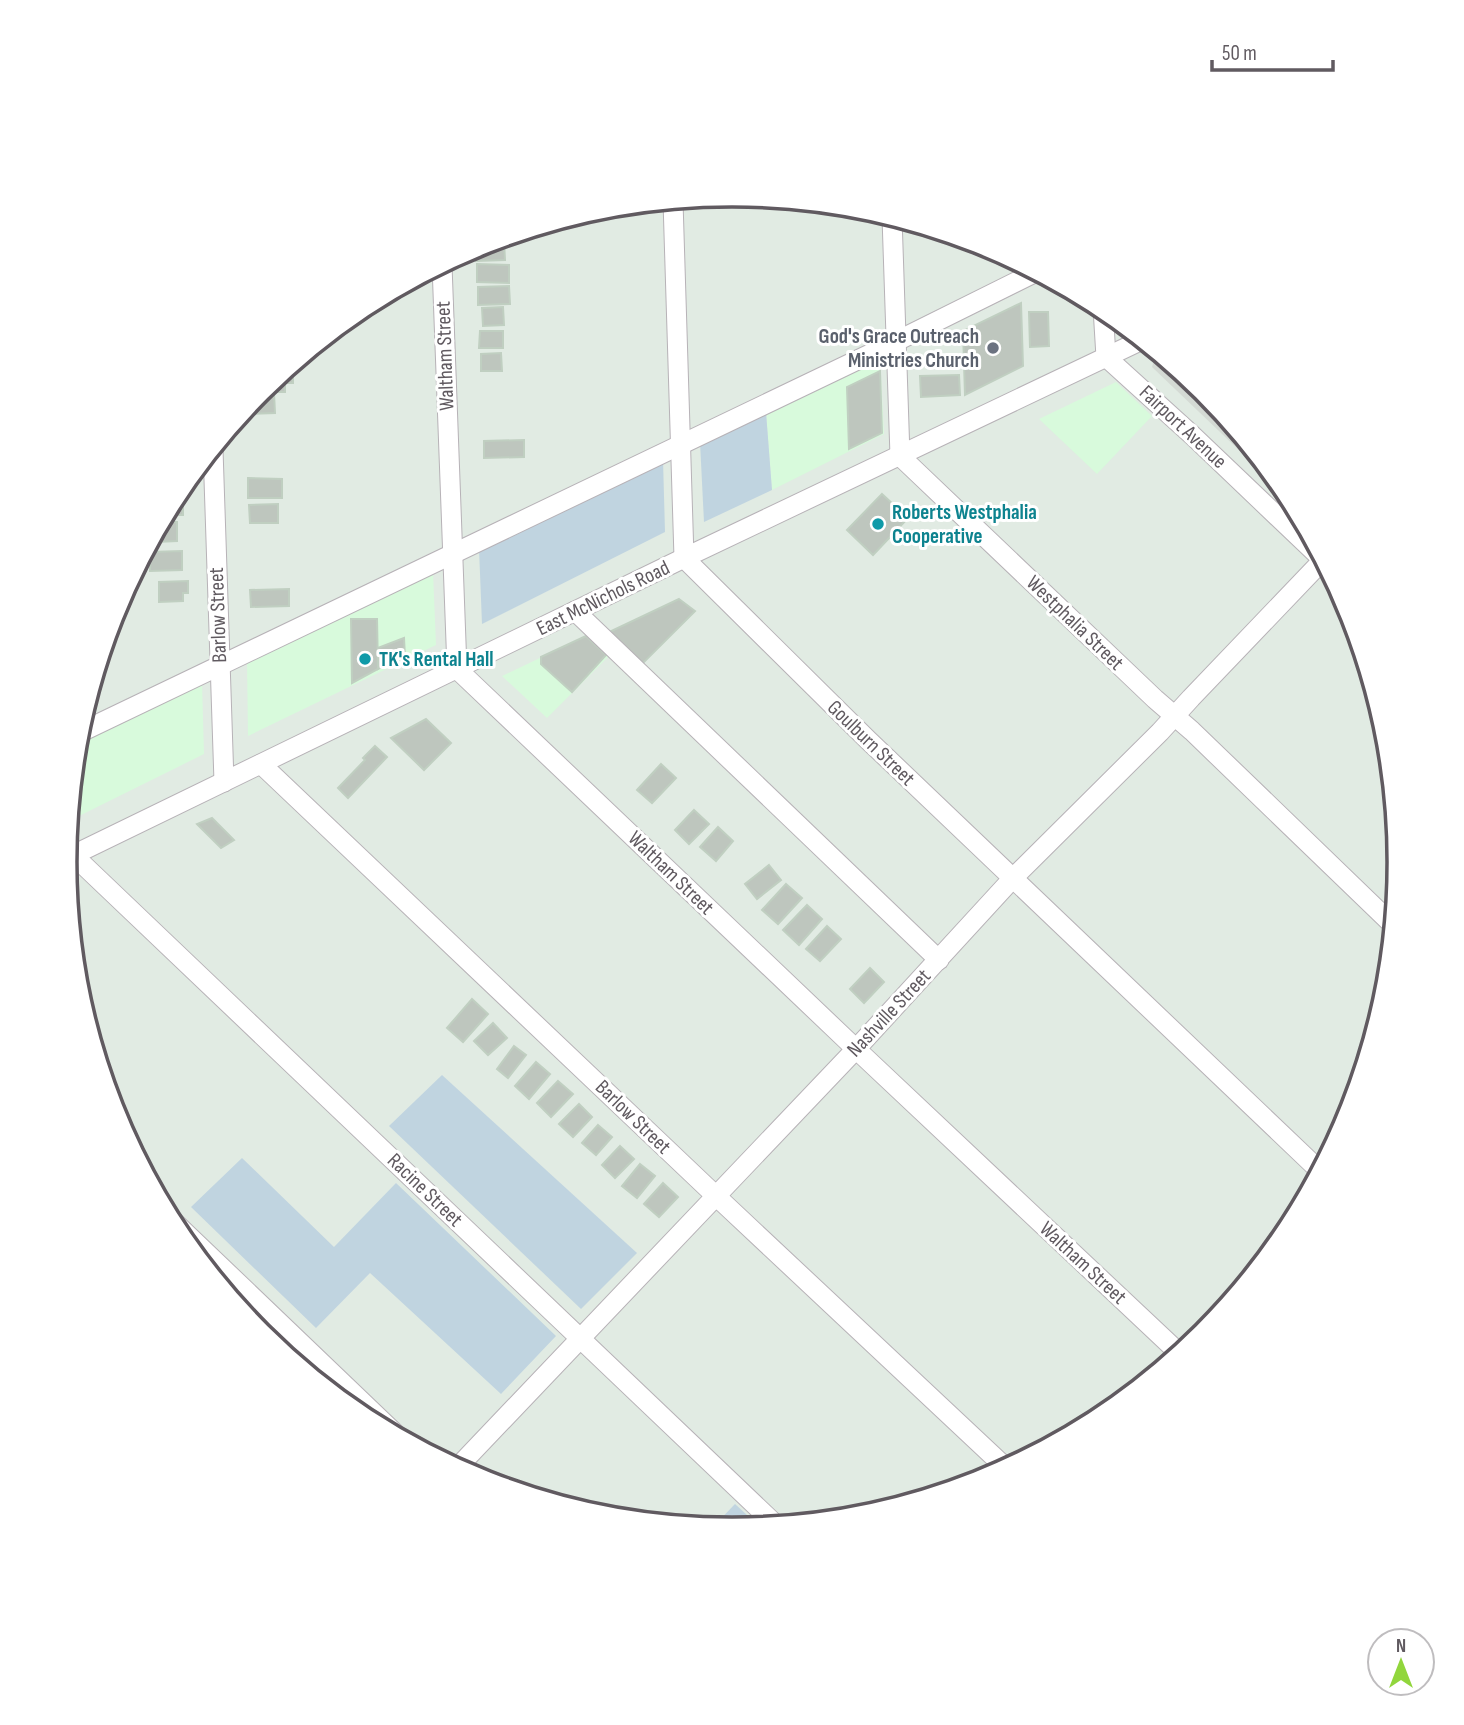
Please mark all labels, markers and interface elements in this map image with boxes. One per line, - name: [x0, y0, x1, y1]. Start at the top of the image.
- scale bar: [1212, 28, 1333, 72]
- text: 50 m: [1222, 41, 1257, 66]
- street label: Waltham Street: [431, 301, 459, 411]
- place label: God's Grace Outreach Ministries Church: [819, 324, 979, 373]
- marker: God's Grace Outreach Ministries Church: [985, 340, 1001, 356]
- street label: Fairport Avenue: [1134, 380, 1232, 474]
- place label: Roberts Westphalia Cooperative: [892, 500, 1037, 549]
- marker: Roberts Westphalia Cooperative: [870, 516, 886, 532]
- street label: East McNichols Road: [532, 555, 674, 641]
- street label: Barlow Street: [204, 567, 232, 663]
- street label: Westphalia Street: [1021, 570, 1129, 676]
- place label: TK's Rental Hall: [379, 647, 493, 672]
- marker: TK's Rental Hall: [357, 651, 373, 667]
- street label: Goulburn Street: [822, 695, 920, 791]
- street label: Waltham Street: [623, 826, 719, 920]
- street label: Nashville Street: [842, 964, 936, 1062]
- street label: Barlow Street: [590, 1075, 676, 1159]
- street label: Racine Street: [382, 1148, 468, 1232]
- street label: Waltham Street: [1034, 1216, 1132, 1310]
- north arrow: [1366, 1627, 1436, 1697]
- text: N: [1396, 1635, 1406, 1658]

